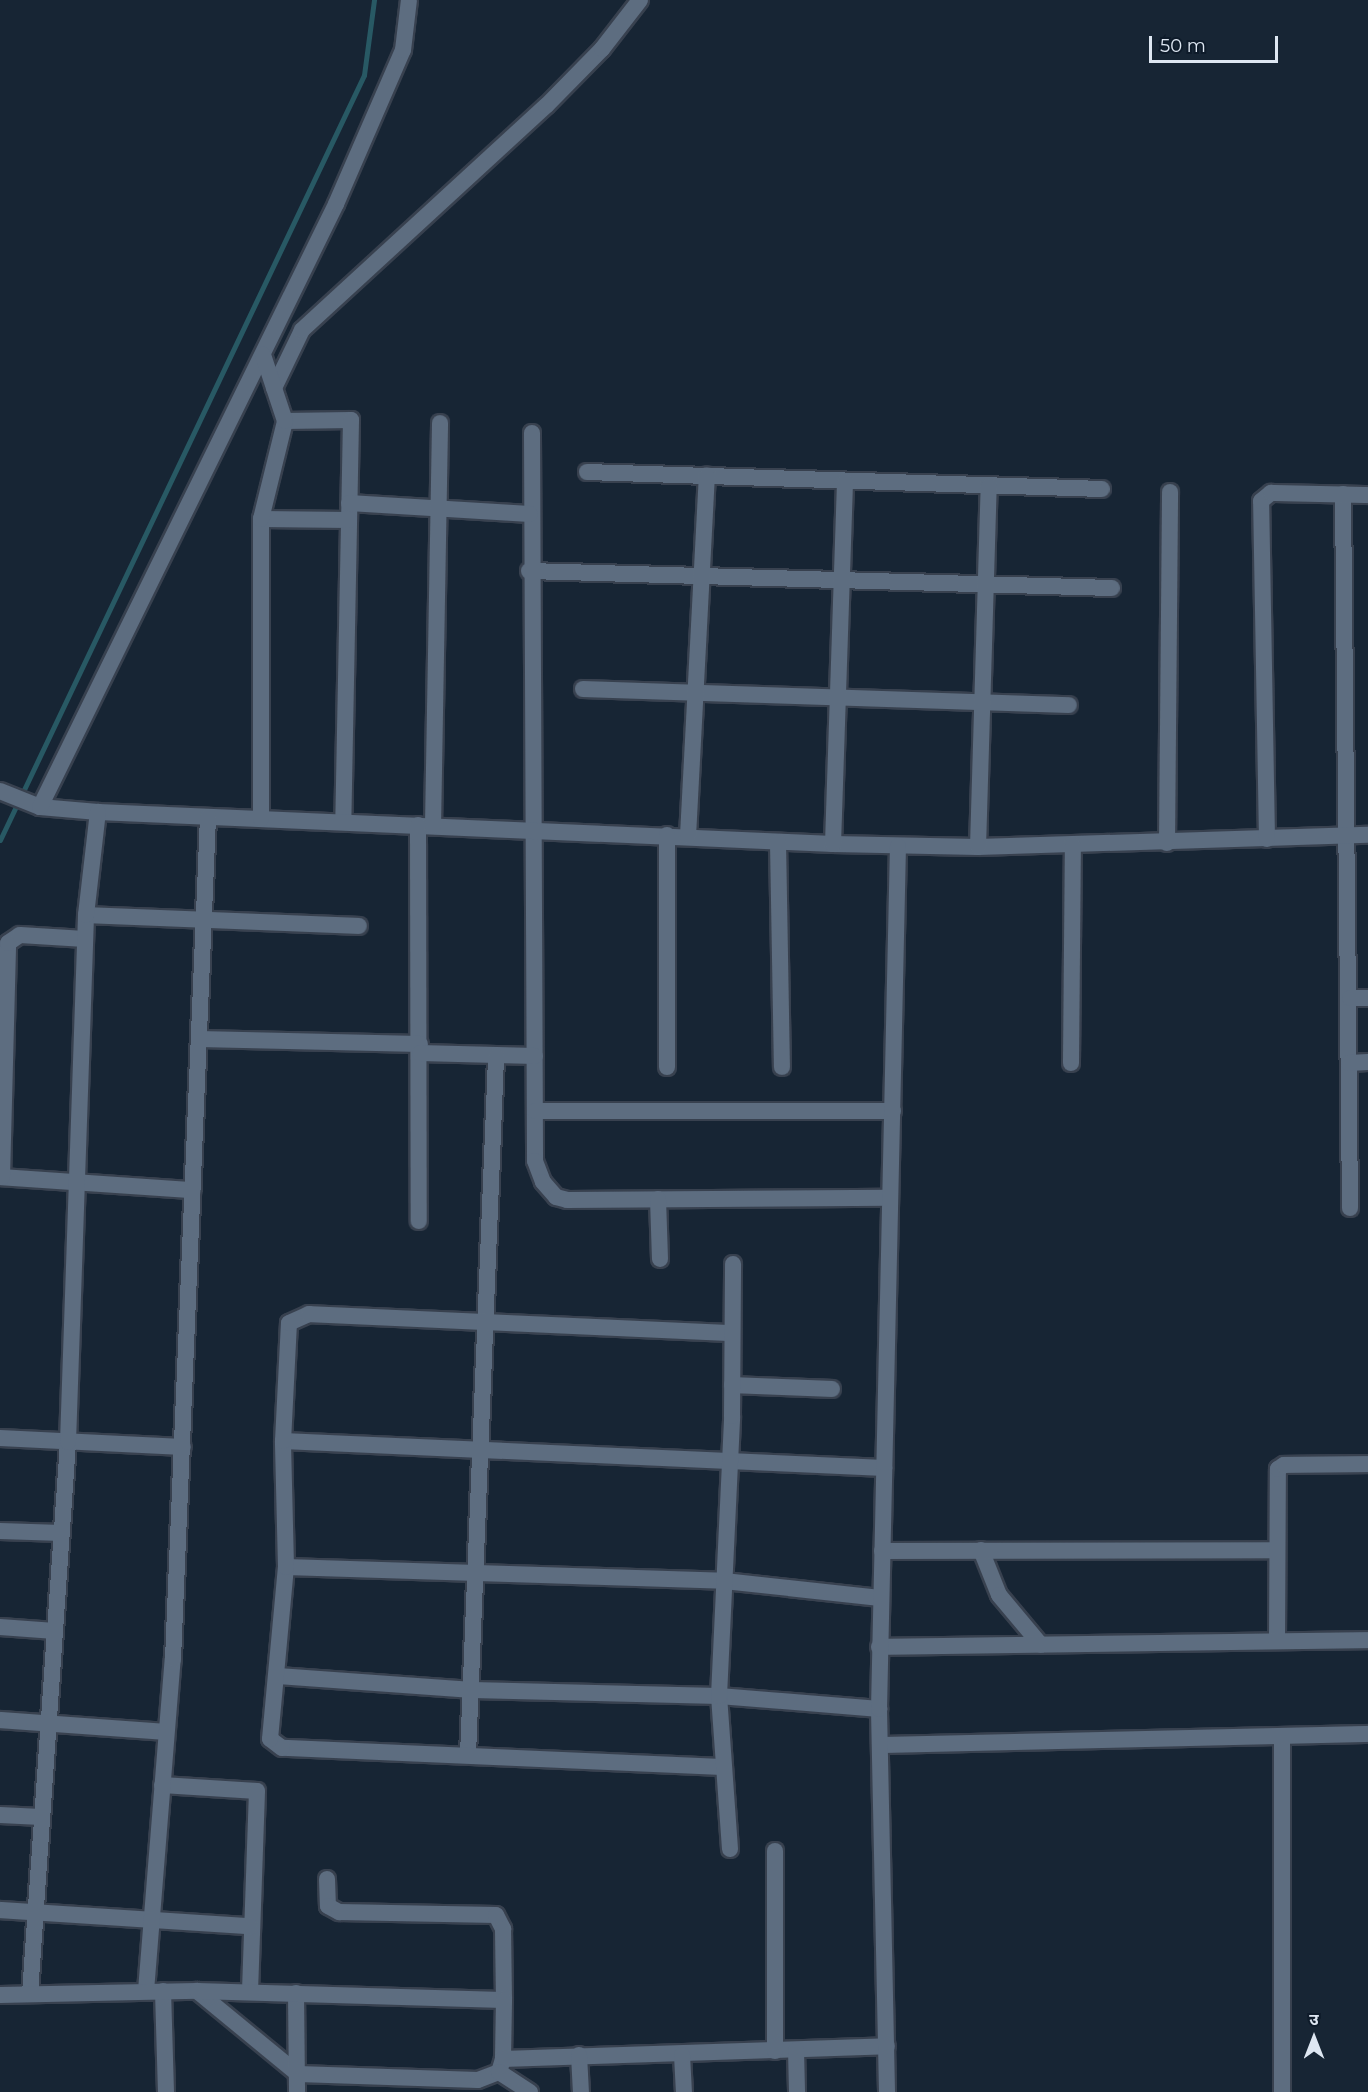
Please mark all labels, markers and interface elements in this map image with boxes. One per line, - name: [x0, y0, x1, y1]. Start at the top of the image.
- scale bar: [1152, 24, 1281, 62]
- text: 50 m: [1160, 35, 1206, 57]
- north arrow: [1284, 2008, 1344, 2068]
- text: उ: [1309, 2010, 1319, 2029]

